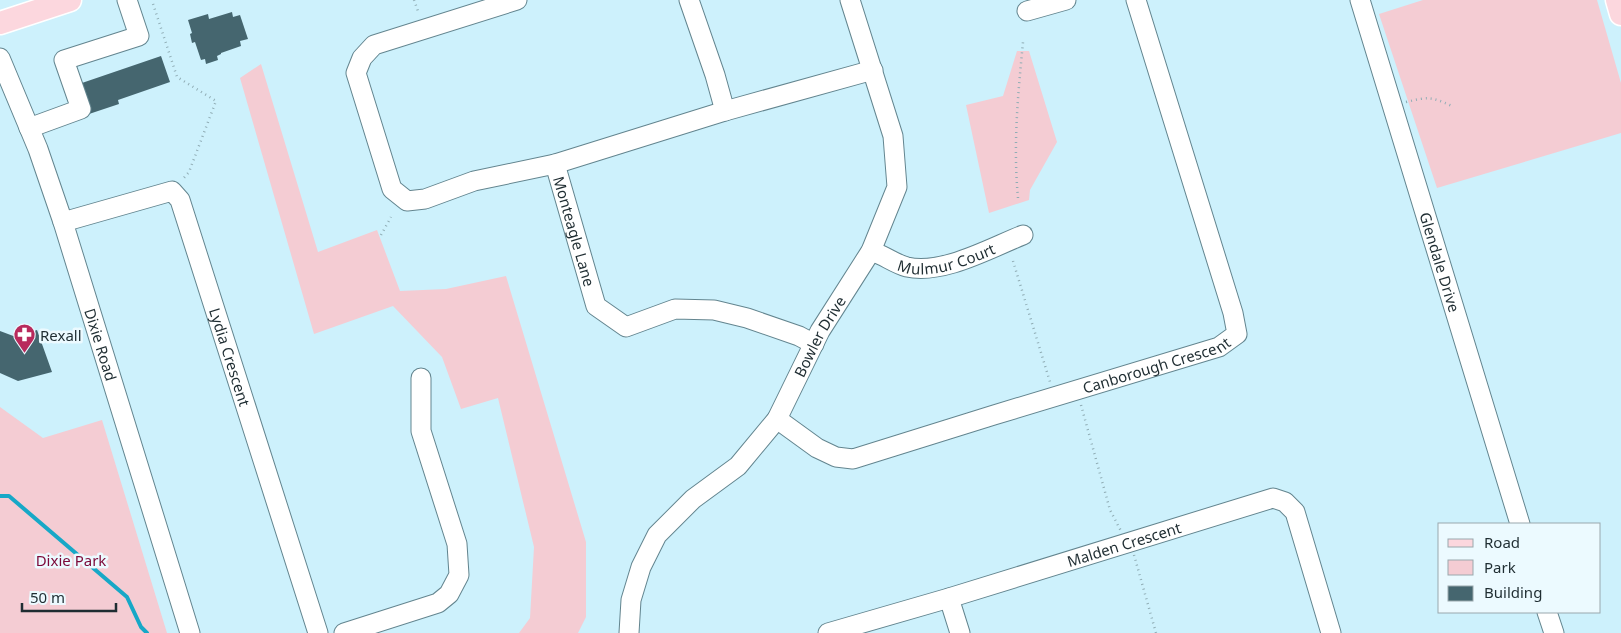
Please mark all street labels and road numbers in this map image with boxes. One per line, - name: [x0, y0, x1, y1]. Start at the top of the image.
- street label: Monteagle Lane: [549, 174, 600, 289]
- street label: Glendale Drive: [1415, 210, 1465, 315]
- street label: Mulmur Court: [895, 238, 998, 279]
- street label: Bowler Drive: [789, 292, 850, 380]
- street label: Lydia Crescent: [205, 305, 255, 409]
- street label: Dixie Road: [80, 306, 121, 383]
- street label: Canborough Crescent: [1080, 332, 1235, 398]
- street label: Malden Crescent: [1064, 517, 1184, 571]

